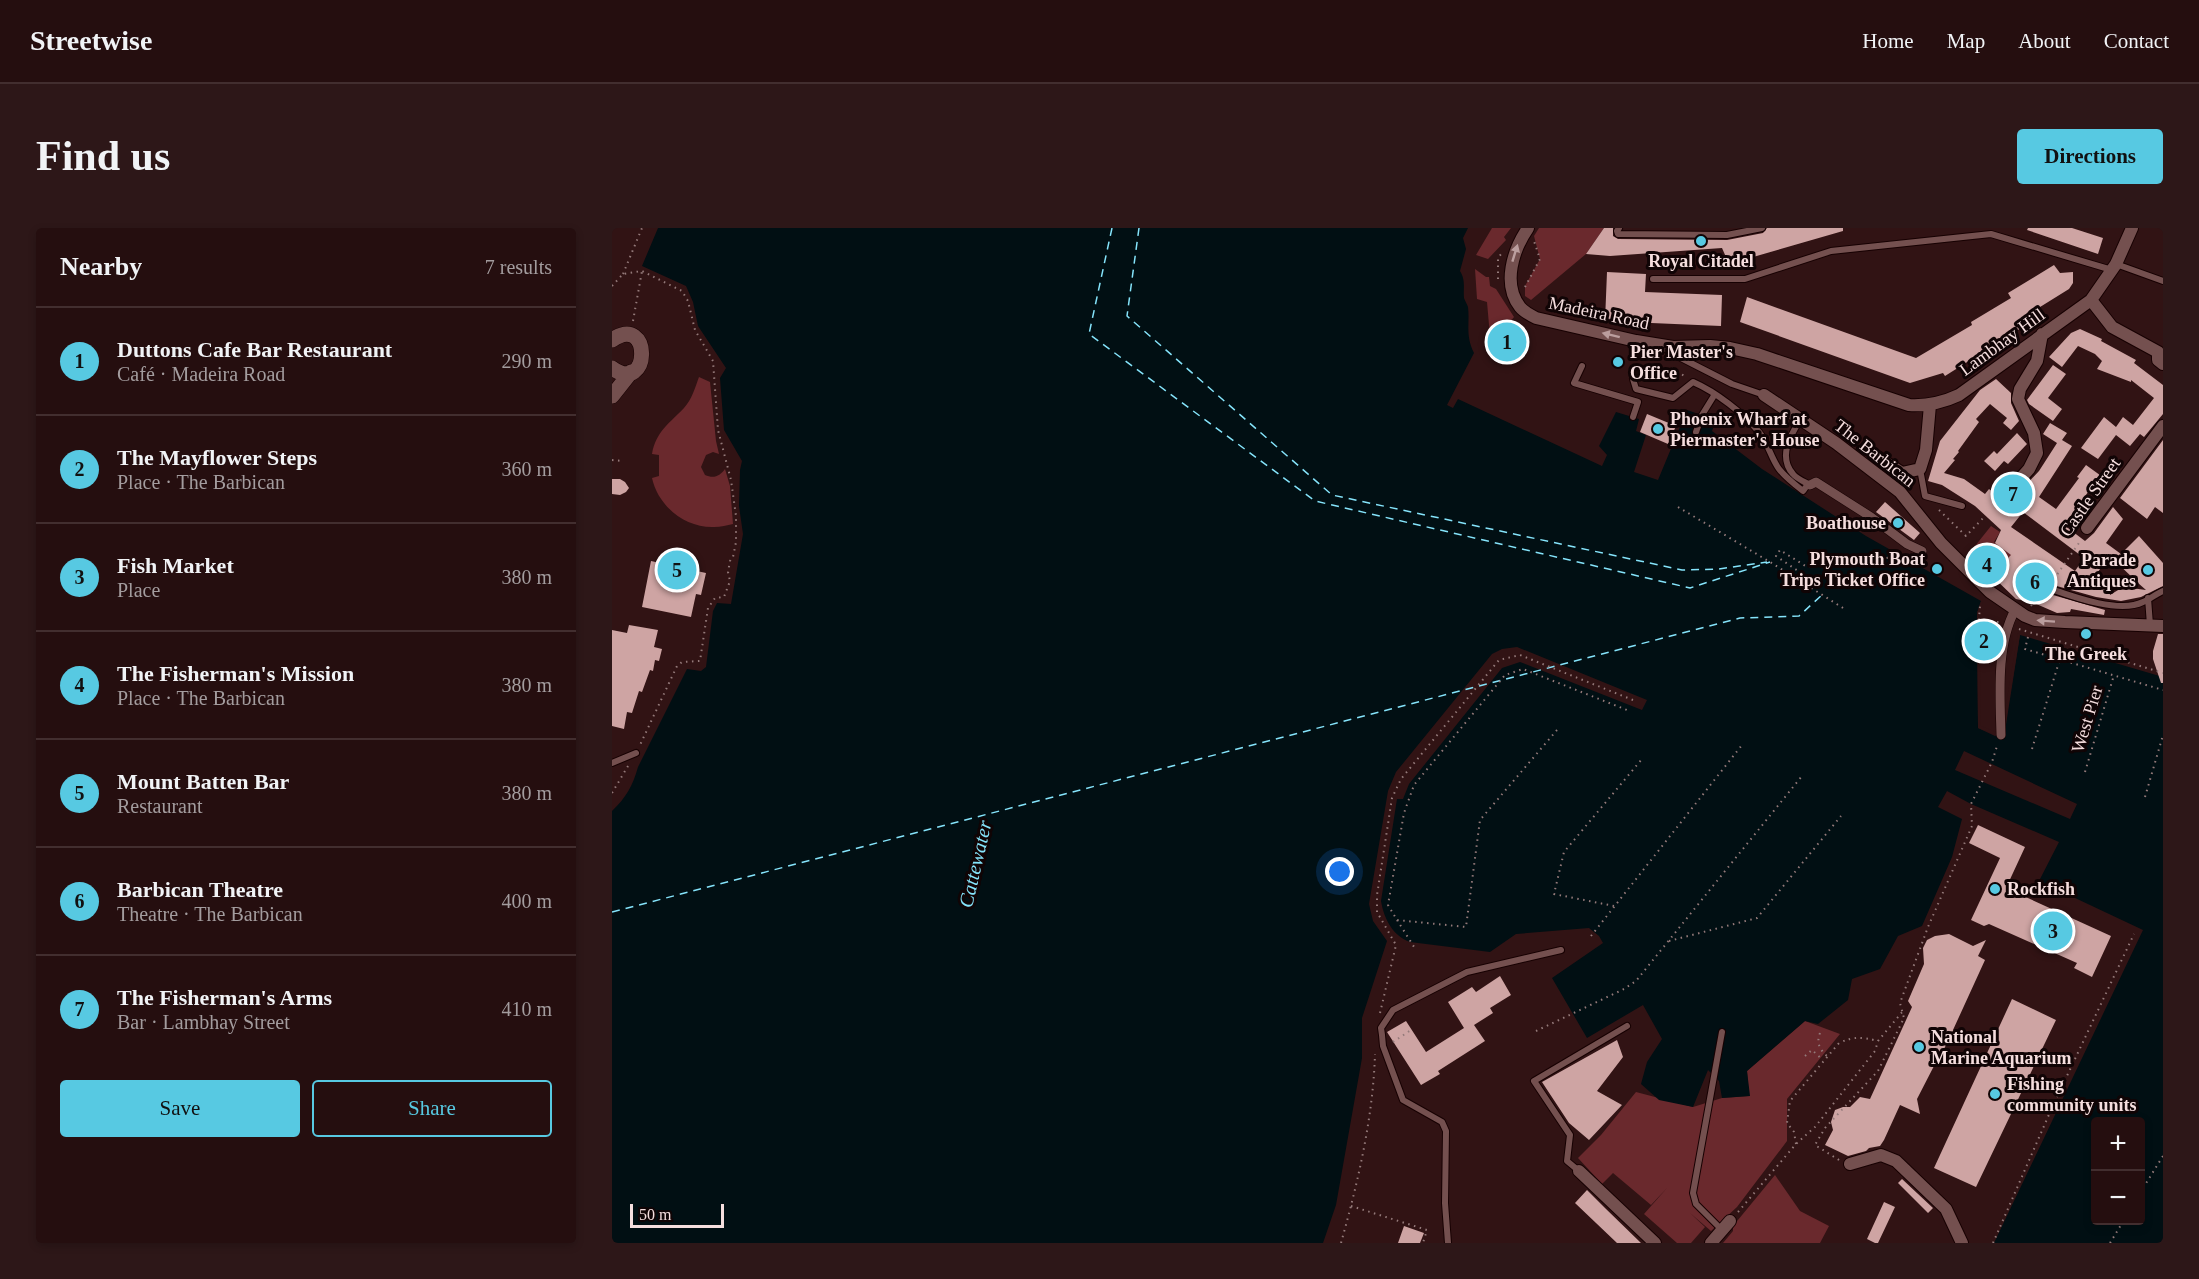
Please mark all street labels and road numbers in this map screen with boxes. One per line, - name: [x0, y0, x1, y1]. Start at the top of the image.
- street label: Madeira Road: [1547, 293, 1651, 333]
- street label: Lambhay Hill: [1955, 304, 2049, 380]
- street label: The Barbican: [1830, 415, 1920, 491]
- street label: Castle Street: [2056, 454, 2124, 540]
- street label: West Pier: [2067, 683, 2107, 755]

